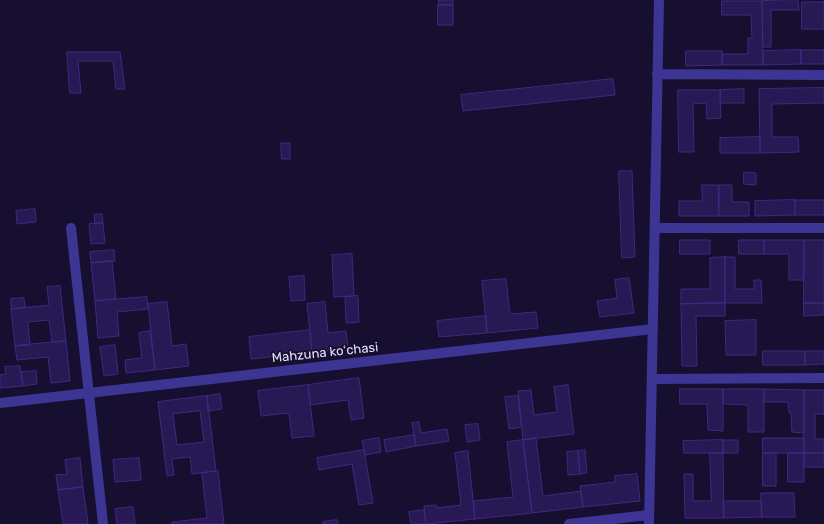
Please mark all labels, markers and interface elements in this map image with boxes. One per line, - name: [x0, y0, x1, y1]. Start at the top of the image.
- street label: Mahzuna koʻchasi: [271, 340, 379, 366]

